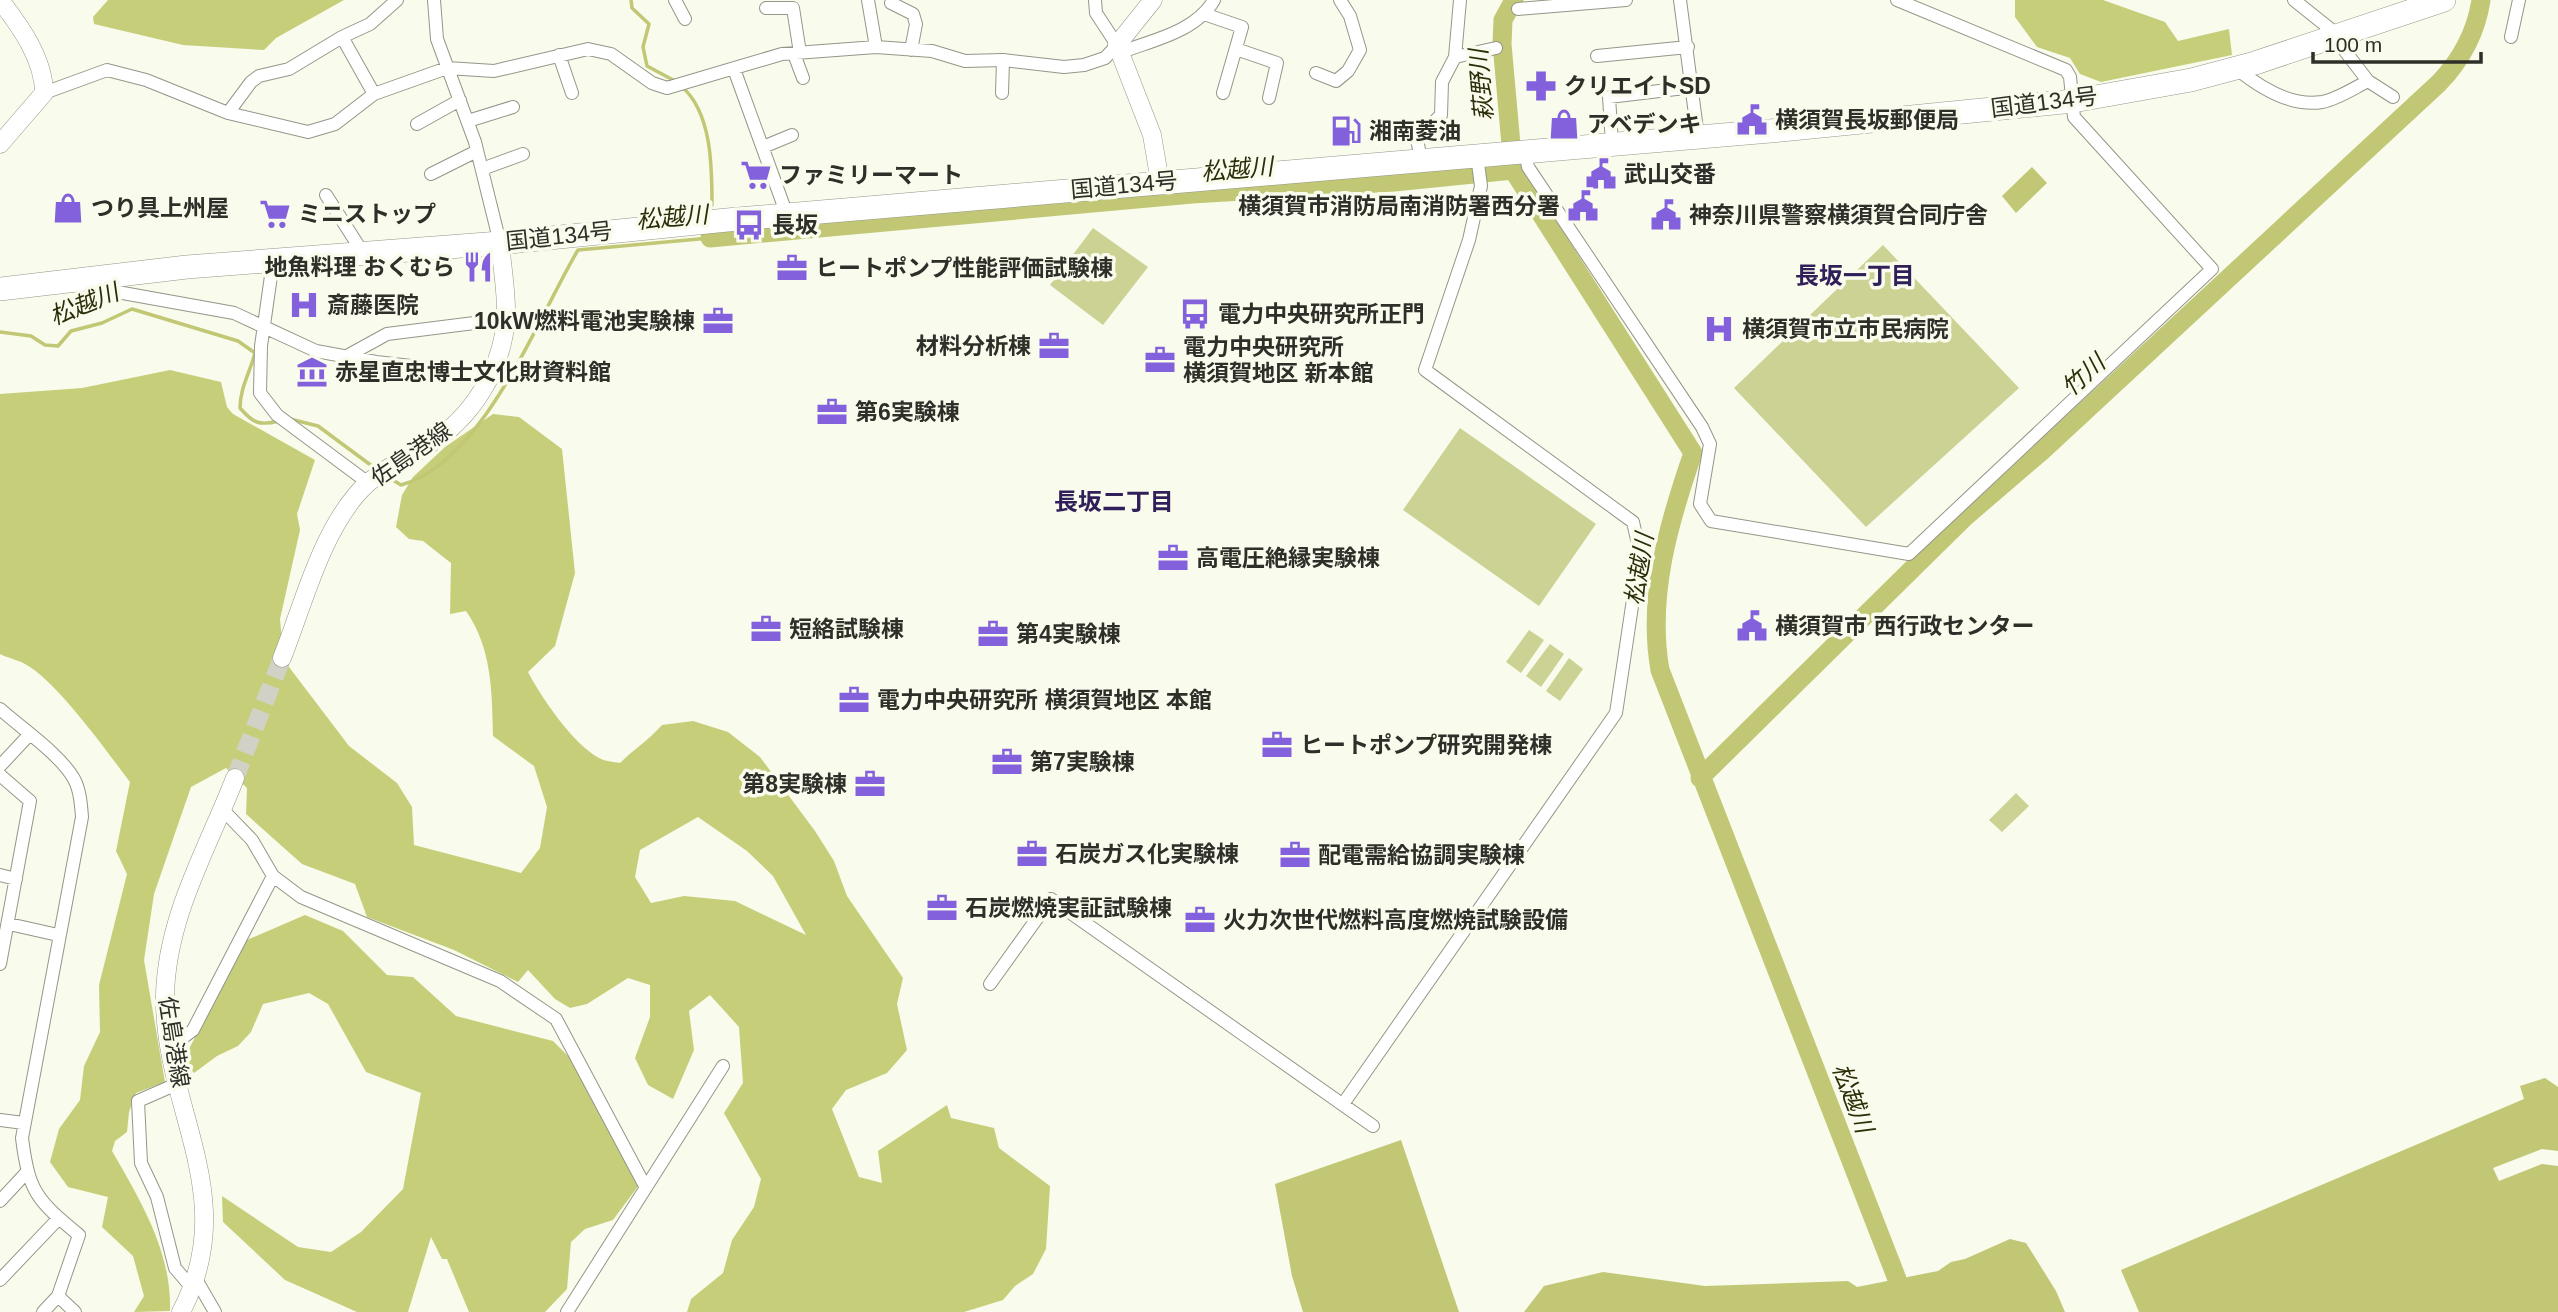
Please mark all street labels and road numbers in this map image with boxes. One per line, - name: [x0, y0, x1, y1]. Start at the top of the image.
- street label: 国道134号: [1989, 83, 2099, 121]
- street label: 国道134号: [1069, 167, 1179, 203]
- street label: 国道134号: [504, 217, 614, 255]
- street label: 佐島港線: [366, 417, 456, 491]
- street label: 佐島港線: [154, 995, 194, 1089]

